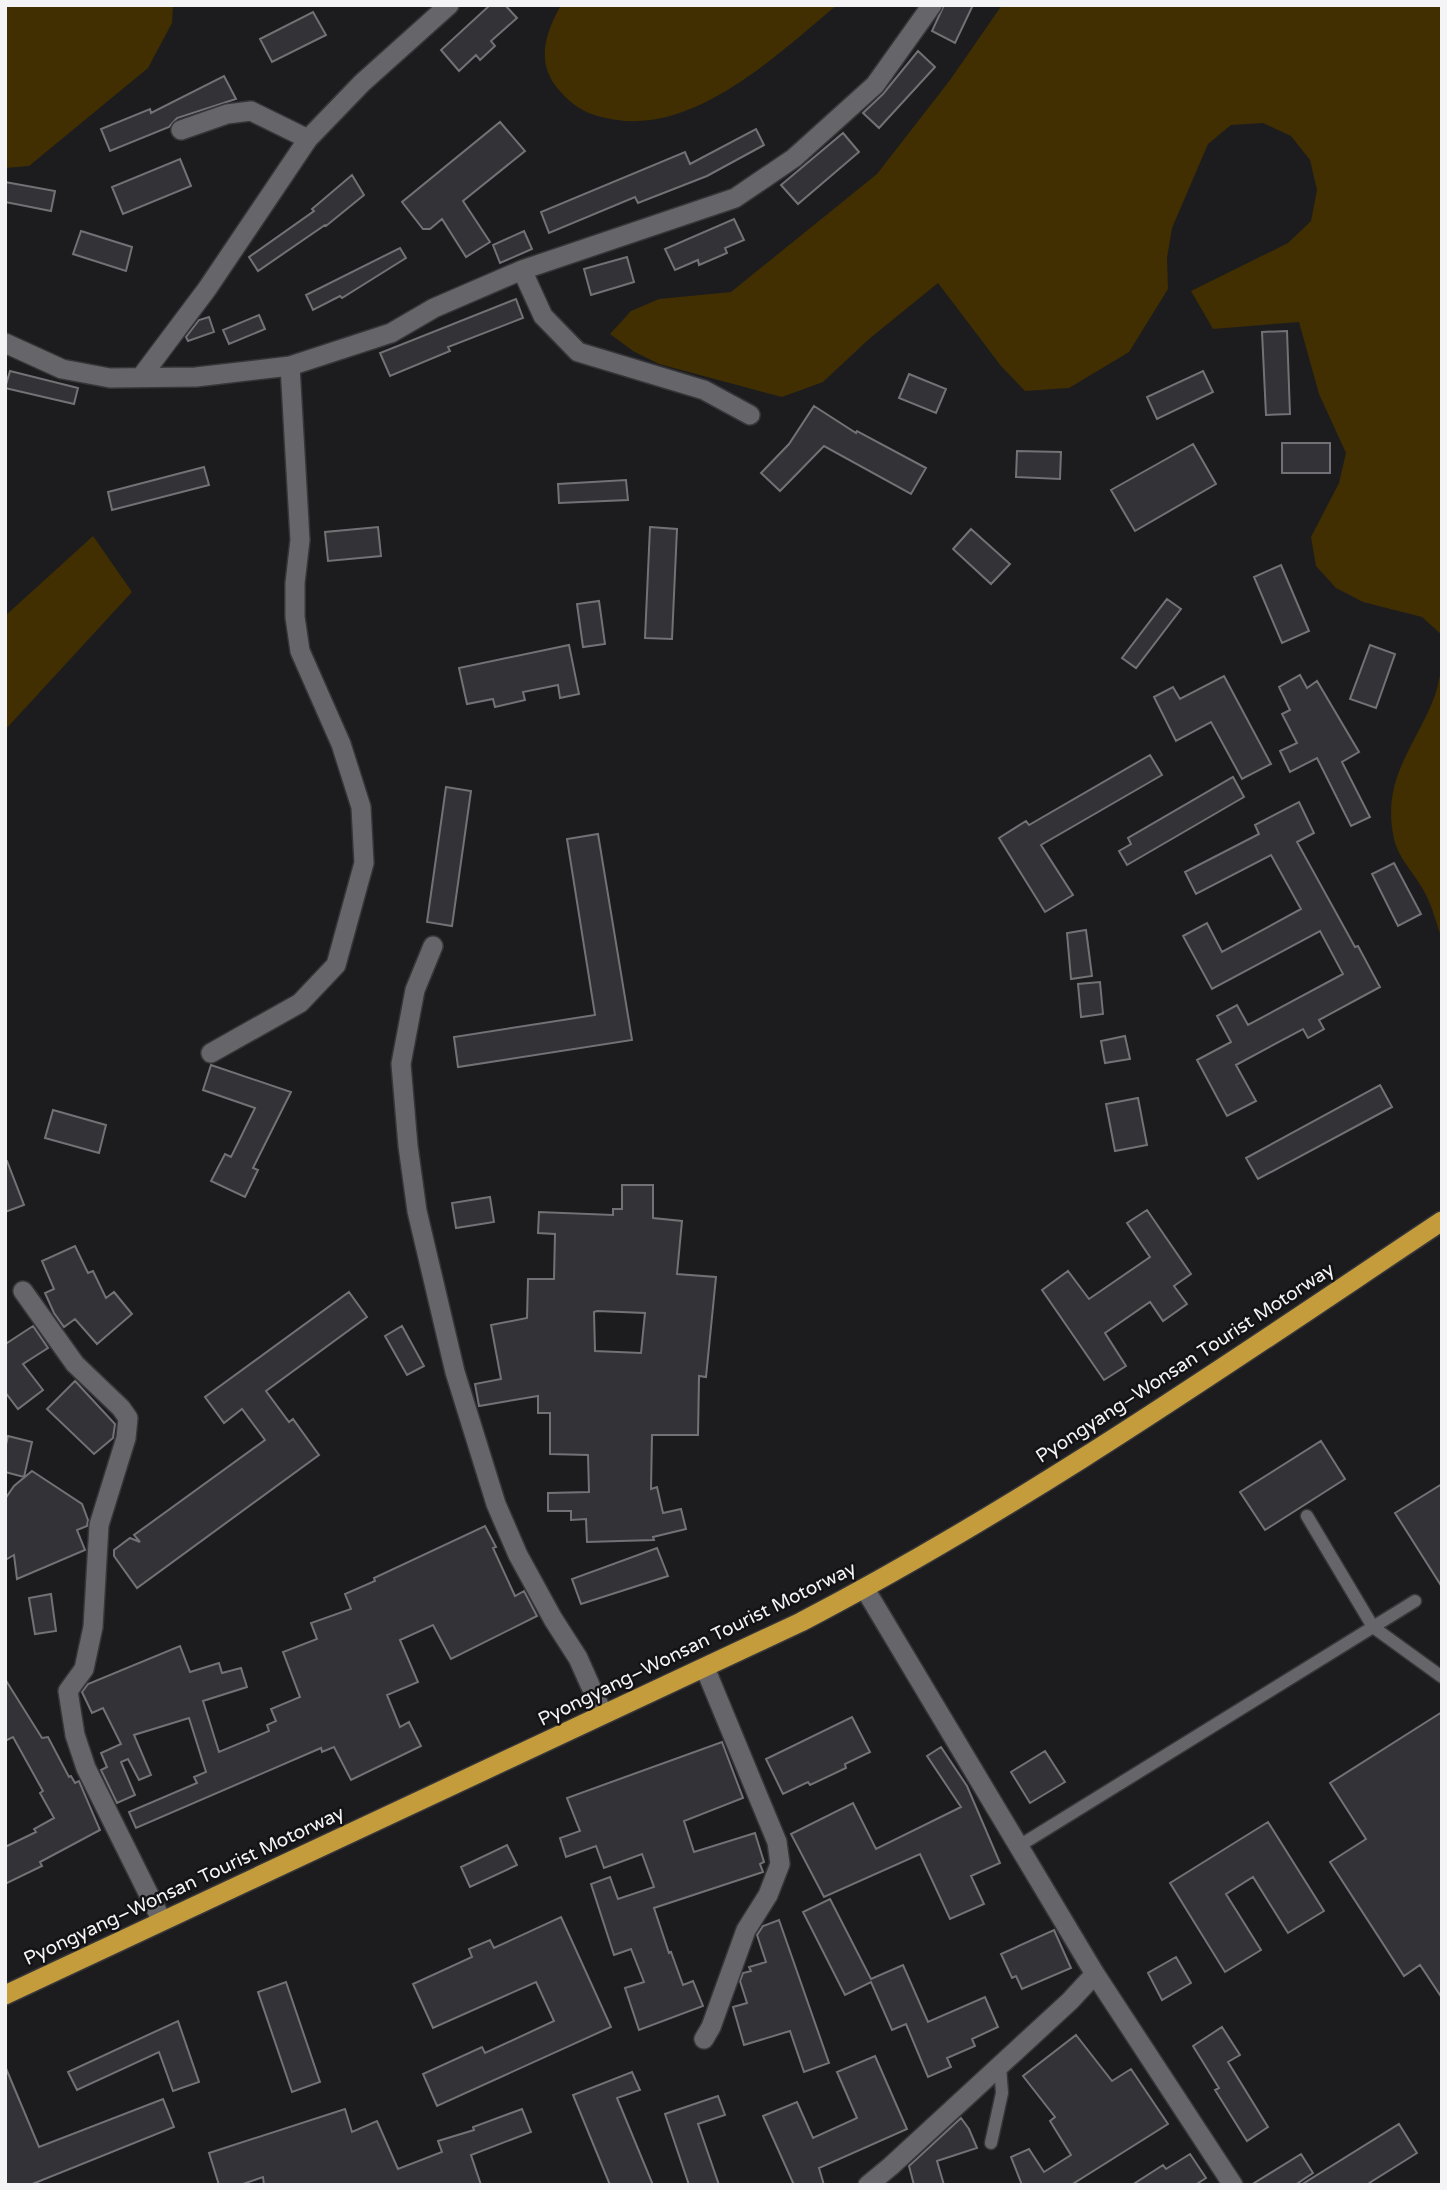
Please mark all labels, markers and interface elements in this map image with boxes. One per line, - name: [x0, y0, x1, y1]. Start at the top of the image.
- street label: Pyongyang–Wonsan Tourist Motorway: [1032, 1258, 1338, 1468]
- street label: Pyongyang–Wonsan Tourist Motorway: [534, 1557, 860, 1731]
- street label: Pyongyang–Wonsan Tourist Motorway: [20, 1802, 348, 1970]

